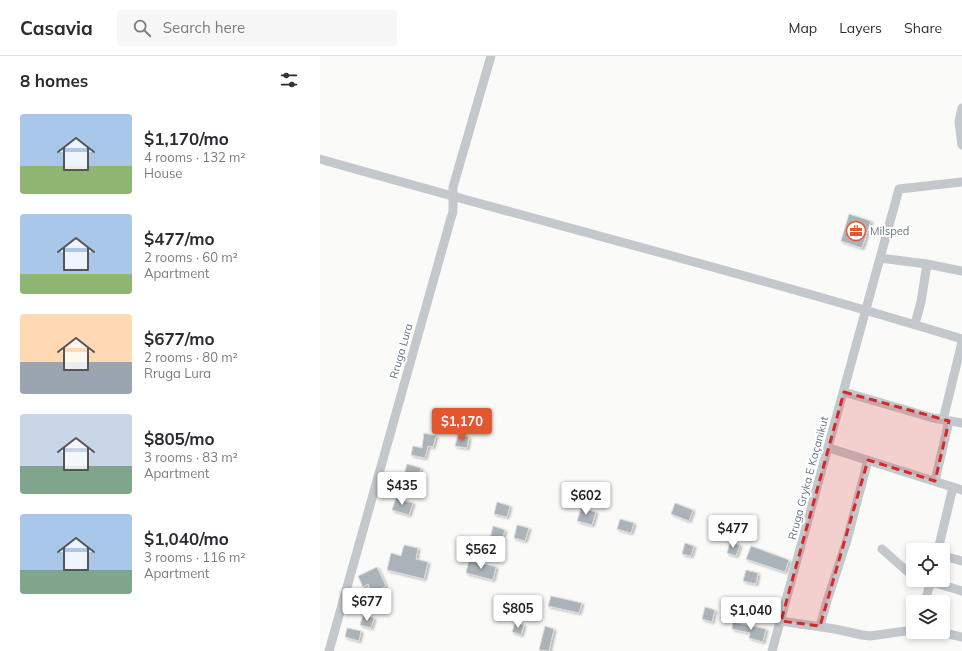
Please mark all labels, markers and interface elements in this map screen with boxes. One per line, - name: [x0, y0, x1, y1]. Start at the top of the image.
- search box: [117, 10, 397, 46]
- text: Casavia: [20, 16, 93, 40]
- icon: search: [131, 17, 153, 39]
- text: Search here: [163, 18, 245, 37]
- text: Map: [788, 19, 817, 37]
- text: Layers: [839, 19, 882, 37]
- text: Share: [904, 19, 942, 37]
- icon: filters: [278, 69, 300, 91]
- text: 8 homes: [20, 70, 88, 91]
- text: $1,170/mo: [144, 128, 229, 149]
- icon: home: [52, 130, 100, 178]
- text: 4 rooms · 132 m²: [144, 149, 245, 165]
- text: House: [144, 165, 182, 181]
- office icon: Milsped: [845, 220, 867, 242]
- place label: Milsped: [870, 224, 909, 238]
- text: $477/mo: [144, 228, 215, 249]
- icon: home: [52, 230, 100, 278]
- text: 2 rooms · 60 m²: [144, 249, 238, 265]
- text: Apartment: [144, 265, 209, 281]
- street label: Rruga Lura: [386, 322, 416, 380]
- text: $677/mo: [144, 328, 215, 349]
- icon: home: [52, 330, 100, 378]
- text: 2 rooms · 80 m²: [144, 349, 238, 365]
- text: Rruga Lura: [144, 365, 211, 381]
- pin: $1,170: [429, 408, 495, 442]
- text: $1,170: [441, 413, 483, 429]
- street label: Rruga Gryka E Kaçanikut: [785, 415, 831, 541]
- text: $805/mo: [144, 428, 215, 449]
- icon: home: [52, 430, 100, 478]
- text: 3 rooms · 83 m²: [144, 449, 238, 465]
- text: Apartment: [144, 465, 209, 481]
- pin: $435: [378, 472, 426, 506]
- text: $435: [386, 477, 418, 493]
- pin: $602: [562, 482, 610, 516]
- text: $602: [570, 487, 602, 503]
- pin: $477: [709, 515, 757, 549]
- text: $477: [717, 520, 749, 536]
- text: $1,040/mo: [144, 528, 229, 549]
- icon: home: [52, 530, 100, 578]
- pin: $562: [457, 536, 505, 570]
- text: $562: [465, 541, 497, 557]
- map controls: [906, 543, 950, 639]
- button: locate: [906, 543, 950, 587]
- text: 3 rooms · 116 m²: [144, 549, 245, 565]
- text: Apartment: [144, 565, 209, 581]
- pin: $677: [343, 588, 391, 622]
- text: $677: [351, 593, 383, 609]
- pin: $805: [494, 595, 542, 629]
- button: layers: [906, 595, 950, 639]
- pin: $1,040: [718, 597, 784, 631]
- text: $805: [502, 600, 534, 616]
- text: $1,040: [730, 602, 772, 618]

